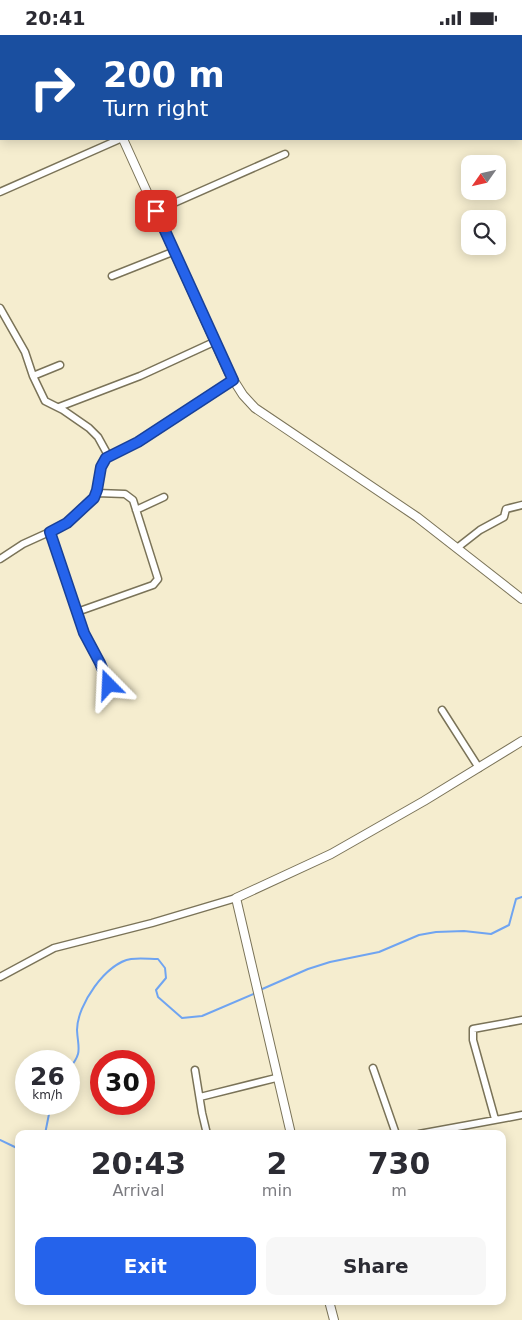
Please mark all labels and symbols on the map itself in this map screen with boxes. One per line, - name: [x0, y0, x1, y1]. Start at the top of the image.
- north arrow: [461, 155, 506, 200]
- pin: [135, 190, 177, 232]
- position arrow: [82, 658, 134, 710]
- speed limit sign: 30: [90, 1050, 155, 1115]

